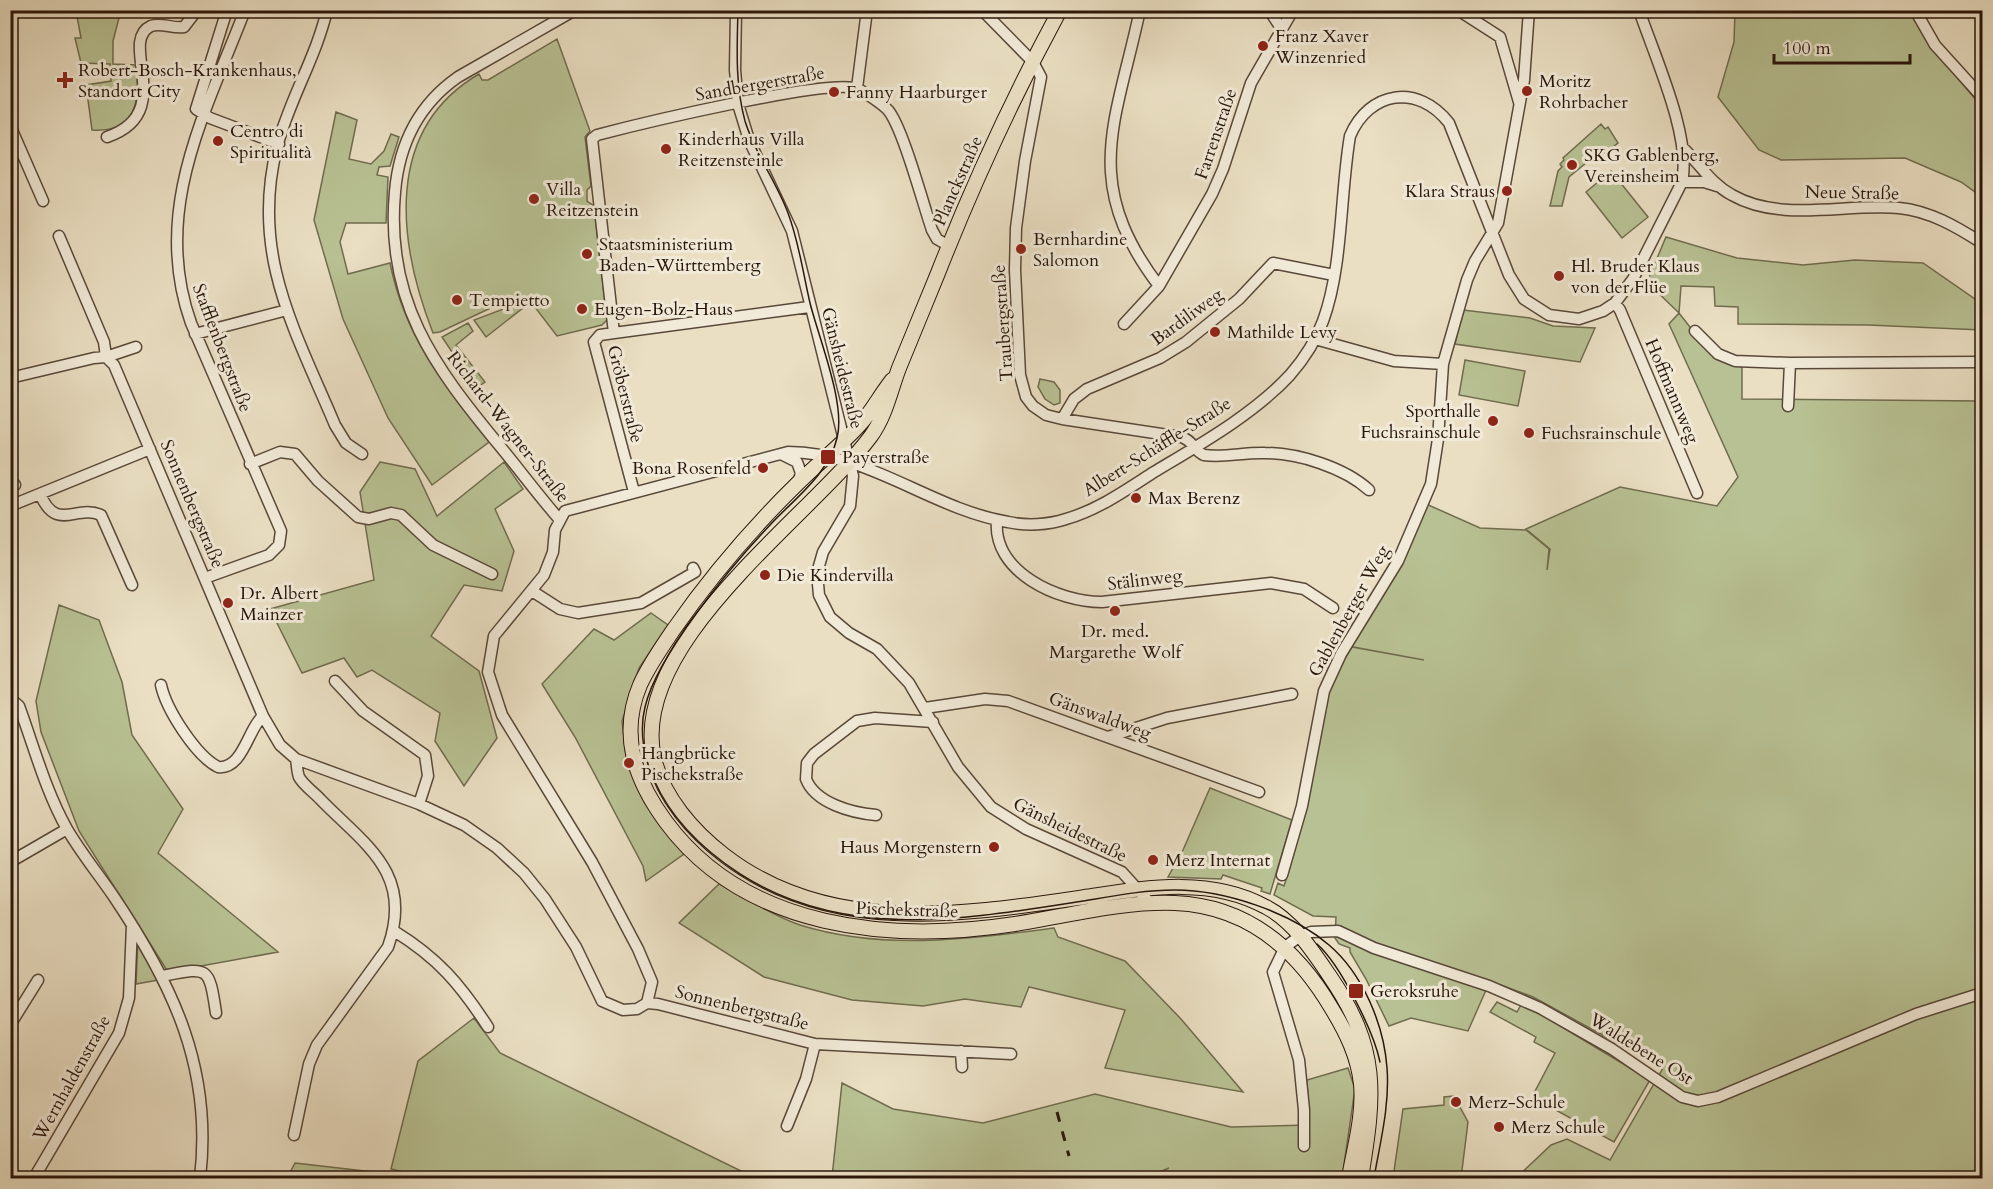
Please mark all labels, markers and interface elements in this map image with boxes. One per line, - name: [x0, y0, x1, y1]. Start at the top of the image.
- place label: Franz Xaver Winzenried: [1274, 24, 1369, 70]
- scale bar: [1774, 27, 1910, 65]
- text: 100 m: [1783, 36, 1831, 61]
- marker: Franz Xaver Winzenried: [1256, 39, 1270, 53]
- place label: Robert-Bosch-Krankenhaus, Standort City: [78, 58, 297, 104]
- street label: Sandbergerstraße: [693, 60, 827, 108]
- place label: Moritz Rohrbacher: [1539, 69, 1628, 115]
- marker: Robert-Bosch-Krankenhaus, Standort City: [56, 71, 74, 89]
- place label: Fanny Haarburger: [846, 80, 987, 105]
- marker: Moritz Rohrbacher: [1520, 84, 1534, 98]
- marker: Fanny Haarburger: [827, 85, 841, 99]
- street label: Farrenstraße: [1189, 85, 1243, 183]
- place label: Centro di Spiritualità: [230, 119, 312, 165]
- place label: Kinderhaus Villa Reitzensteinle: [678, 127, 805, 173]
- street label: Planckstraße: [927, 132, 989, 230]
- marker: Centro di Spiritualità: [211, 134, 225, 148]
- marker: Kinderhaus Villa Reitzensteinle: [659, 142, 673, 156]
- place label: SKG Gablenberg, Vereinsheim: [1584, 143, 1719, 189]
- marker: SKG Gablenberg, Vereinsheim: [1565, 158, 1579, 172]
- place label: Villa Reitzenstein: [546, 177, 640, 223]
- place label: Klara Straus: [1405, 179, 1495, 204]
- street label: Neue Straße: [1805, 180, 1899, 206]
- marker: Klara Straus: [1500, 184, 1514, 198]
- marker: Villa Reitzenstein: [527, 192, 541, 206]
- place label: Bernhardine Salomon: [1033, 227, 1127, 273]
- place label: Staatsministerium Baden-Württemberg: [599, 232, 761, 278]
- marker: Bernhardine Salomon: [1014, 242, 1028, 256]
- marker: Staatsministerium Baden-Württemberg: [580, 247, 594, 261]
- place label: Hl. Bruder Klaus von der Flüe: [1571, 254, 1700, 300]
- street label: Traubergstraße: [986, 264, 1020, 382]
- marker: Hl. Bruder Klaus von der Flüe: [1552, 269, 1566, 283]
- street label: Stafflenbergstraße: [186, 280, 258, 416]
- street label: Bardiliweg: [1146, 282, 1229, 352]
- place label: Tempietto: [469, 288, 550, 313]
- marker: Tempietto: [450, 293, 464, 307]
- place label: Eugen-Bolz-Haus: [594, 297, 733, 322]
- marker: Eugen-Bolz-Haus: [575, 302, 589, 316]
- street label: Gänsheidestraße: [815, 305, 869, 431]
- place label: Mathilde Levy: [1227, 320, 1338, 345]
- marker: Mathilde Levy: [1208, 325, 1222, 339]
- street label: Hoffmannweg: [1639, 335, 1706, 448]
- street label: Gröberstraße: [601, 343, 649, 445]
- street label: Richard-Wagner-Straße: [441, 346, 575, 508]
- street label: Albert-Schäffle-Straße: [1078, 391, 1236, 503]
- place label: Sporthalle Fuchsrainschule: [1360, 399, 1481, 445]
- marker: Sporthalle Fuchsrainschule: [1486, 414, 1500, 428]
- place label: Fuchsrainschule: [1541, 421, 1662, 446]
- marker: Fuchsrainschule: [1522, 426, 1536, 440]
- street label: Sonnenbergstraße: [154, 436, 230, 572]
- place label: Payerstraße: [842, 445, 930, 470]
- marker: Payerstraße: [819, 448, 837, 466]
- place label: Bona Rosenfeld: [632, 456, 751, 481]
- marker: Bona Rosenfeld: [756, 461, 770, 475]
- place label: Max Berenz: [1148, 486, 1240, 511]
- marker: Max Berenz: [1129, 491, 1143, 505]
- street label: Gablenberger Weg: [1302, 540, 1396, 681]
- place label: Die Kindervilla: [777, 563, 894, 588]
- street label: Stälinweg: [1106, 563, 1185, 597]
- marker: Die Kindervilla: [758, 568, 772, 582]
- place label: Dr. Albert Mainzer: [240, 581, 318, 627]
- marker: Dr. Albert Mainzer: [221, 596, 235, 610]
- marker: Dr. med. Margarethe Wolf: [1108, 604, 1122, 618]
- place label: Dr. med. Margarethe Wolf: [1049, 619, 1185, 665]
- street label: Gänswaldweg: [1045, 686, 1156, 746]
- place label: Hangbrücke Pischekstraße: [641, 741, 744, 787]
- marker: Hangbrücke Pischekstraße: [622, 756, 636, 770]
- street label: Gänsheidestraße: [1009, 792, 1131, 868]
- place label: Haus Morgenstern: [840, 835, 983, 860]
- marker: Haus Morgenstern: [987, 840, 1001, 854]
- place label: Merz Internat: [1165, 848, 1270, 873]
- marker: Merz Internat: [1146, 853, 1160, 867]
- street label: Pischekstraße: [855, 896, 959, 924]
- street label: Sonnenbergstraße: [672, 979, 812, 1037]
- place label: Geroksruhe: [1370, 979, 1459, 1004]
- marker: Geroksruhe: [1347, 982, 1365, 1000]
- street label: Waldebene Ost: [1583, 1007, 1698, 1091]
- street label: Wernhaldenstraße: [27, 1011, 117, 1146]
- place label: Merz-Schule: [1468, 1090, 1566, 1115]
- marker: Merz-Schule: [1449, 1095, 1463, 1109]
- place label: Merz Schule: [1511, 1115, 1605, 1140]
- marker: Merz Schule: [1492, 1120, 1506, 1134]

